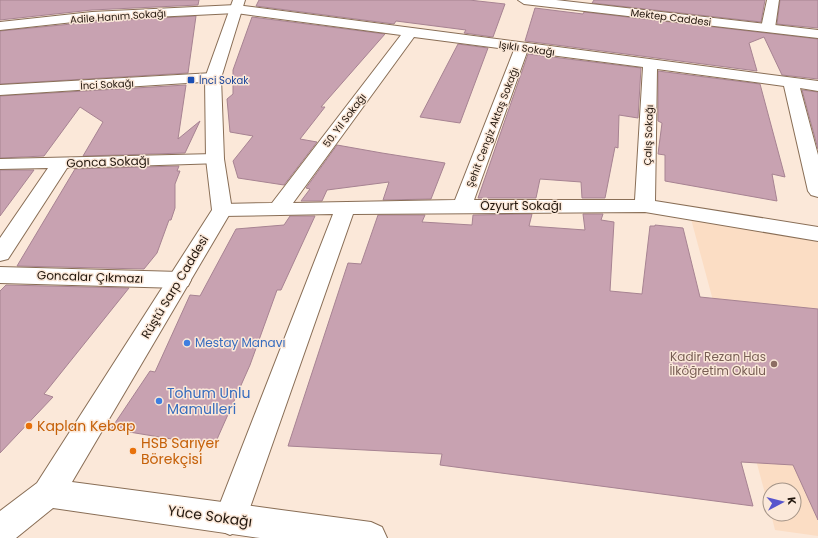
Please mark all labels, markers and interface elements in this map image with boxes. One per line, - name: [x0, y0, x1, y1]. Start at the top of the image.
- street label: Mektep Caddesi: [630, 5, 712, 30]
- street label: Adile Hanım Sokağı: [70, 6, 167, 27]
- street label: Işıklı Sokağı: [498, 37, 556, 60]
- street label: Şehit Cengiz Aktaş Sokağı: [463, 65, 522, 189]
- place label: İnci Sokak: [199, 73, 249, 88]
- marker: İnci Sokak: [186, 75, 196, 85]
- street label: İnci Sokağı: [80, 76, 134, 93]
- street label: 50. Yıl Sokağı: [319, 90, 370, 150]
- street label: Çalış Sokağı: [640, 104, 657, 166]
- street label: Gonca Sokağı: [66, 152, 150, 171]
- street label: Özyurt Sokağı: [480, 197, 562, 214]
- street label: Rüştü Sarp Caddesi: [137, 232, 212, 342]
- street label: Goncalar Çıkmazı: [37, 266, 143, 287]
- place label: Mestay Manavı: [195, 334, 285, 351]
- marker: Mestay Manavı: [182, 338, 192, 348]
- place label: Kadir Rezan Has İlköğretim Okulu: [669, 348, 766, 379]
- marker: Kadir Rezan Has İlköğretim Okulu: [769, 359, 779, 369]
- place label: Tohum Unlu Mamulleri: [167, 383, 250, 419]
- marker: Tohum Unlu Mamulleri: [154, 396, 164, 406]
- place label: Kaplan Kebap: [37, 416, 135, 436]
- marker: Kaplan Kebap: [24, 421, 34, 431]
- place label: HSB Sarıyer Börekçisi: [141, 433, 219, 469]
- marker: HSB Sarıyer Börekçisi: [128, 446, 138, 456]
- north arrow: [762, 482, 802, 522]
- text: K: [784, 496, 800, 506]
- street label: Yüce Sokağı: [167, 500, 253, 532]

